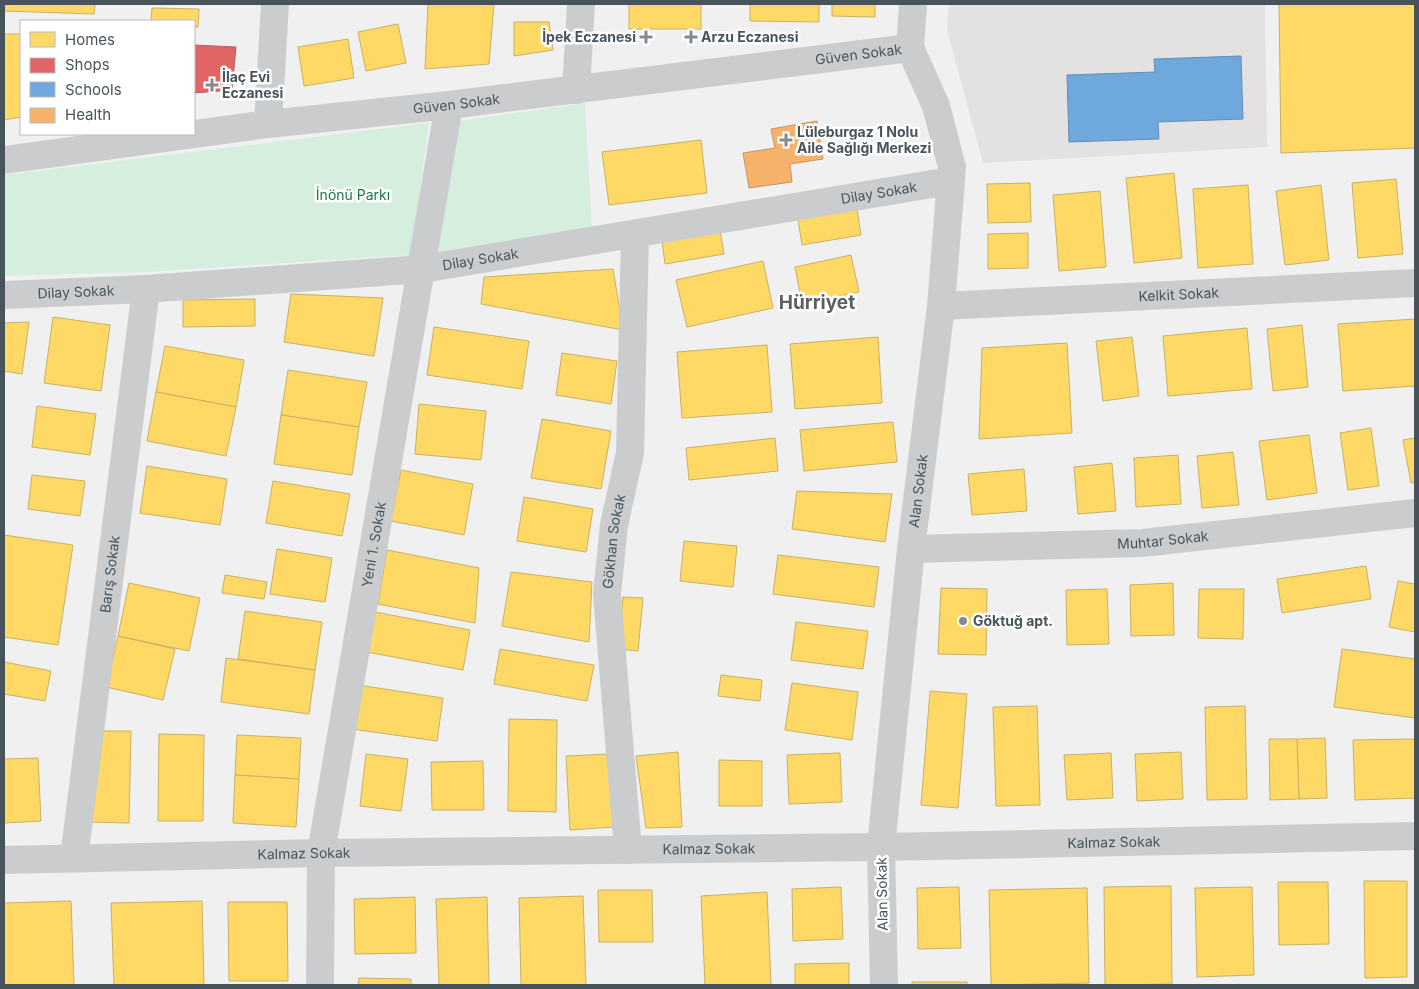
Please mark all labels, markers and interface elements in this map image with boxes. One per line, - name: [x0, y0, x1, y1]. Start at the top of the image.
- legend: [20, 20, 195, 135]
- place label: İpek Eczanesi: [542, 27, 636, 45]
- place label: Arzu Eczanesi: [701, 28, 799, 45]
- text: Homes: [65, 30, 115, 49]
- marker: İpek Eczanesi: [640, 31, 652, 43]
- marker: Arzu Eczanesi: [685, 31, 697, 43]
- street label: Güven Sokak: [814, 40, 903, 68]
- text: Shops: [65, 55, 110, 74]
- place label: İlaç Evi Eczanesi: [222, 67, 284, 101]
- marker: İlaç Evi Eczanesi: [206, 79, 218, 91]
- text: Schools: [65, 80, 122, 99]
- street label: Güven Sokak: [412, 90, 501, 117]
- text: Health: [65, 105, 111, 124]
- place label: Lüleburgaz 1 Nolu Aile Sağlığı Merkezi: [797, 123, 932, 156]
- marker: Lüleburgaz 1 Nolu Aile Sağlığı Merkezi: [779, 133, 793, 147]
- street label: Dilay Sokak: [839, 178, 918, 207]
- park label: İnönü Parkı: [316, 186, 390, 203]
- street label: Dilay Sokak: [441, 244, 520, 273]
- street label: Dilay Sokak: [37, 281, 115, 302]
- street label: Kelkit Sokak: [1138, 284, 1220, 304]
- district label: Hürriyet: [779, 291, 855, 314]
- street label: Alan Sokak: [905, 453, 931, 529]
- street label: Gökhan Sokak: [599, 492, 629, 589]
- street label: Yeni 1. Sokak: [358, 500, 389, 588]
- street label: Muhtar Sokak: [1117, 527, 1210, 552]
- street label: Barış Sokak: [96, 534, 123, 614]
- place label: Göktuğ apt.: [973, 612, 1053, 629]
- marker: Göktuğ apt.: [957, 615, 969, 627]
- street label: Kalmaz Sokak: [1067, 832, 1161, 851]
- street label: Kalmaz Sokak: [662, 839, 756, 857]
- street label: Kalmaz Sokak: [257, 844, 351, 862]
- street label: Alan Sokak: [872, 857, 891, 931]

